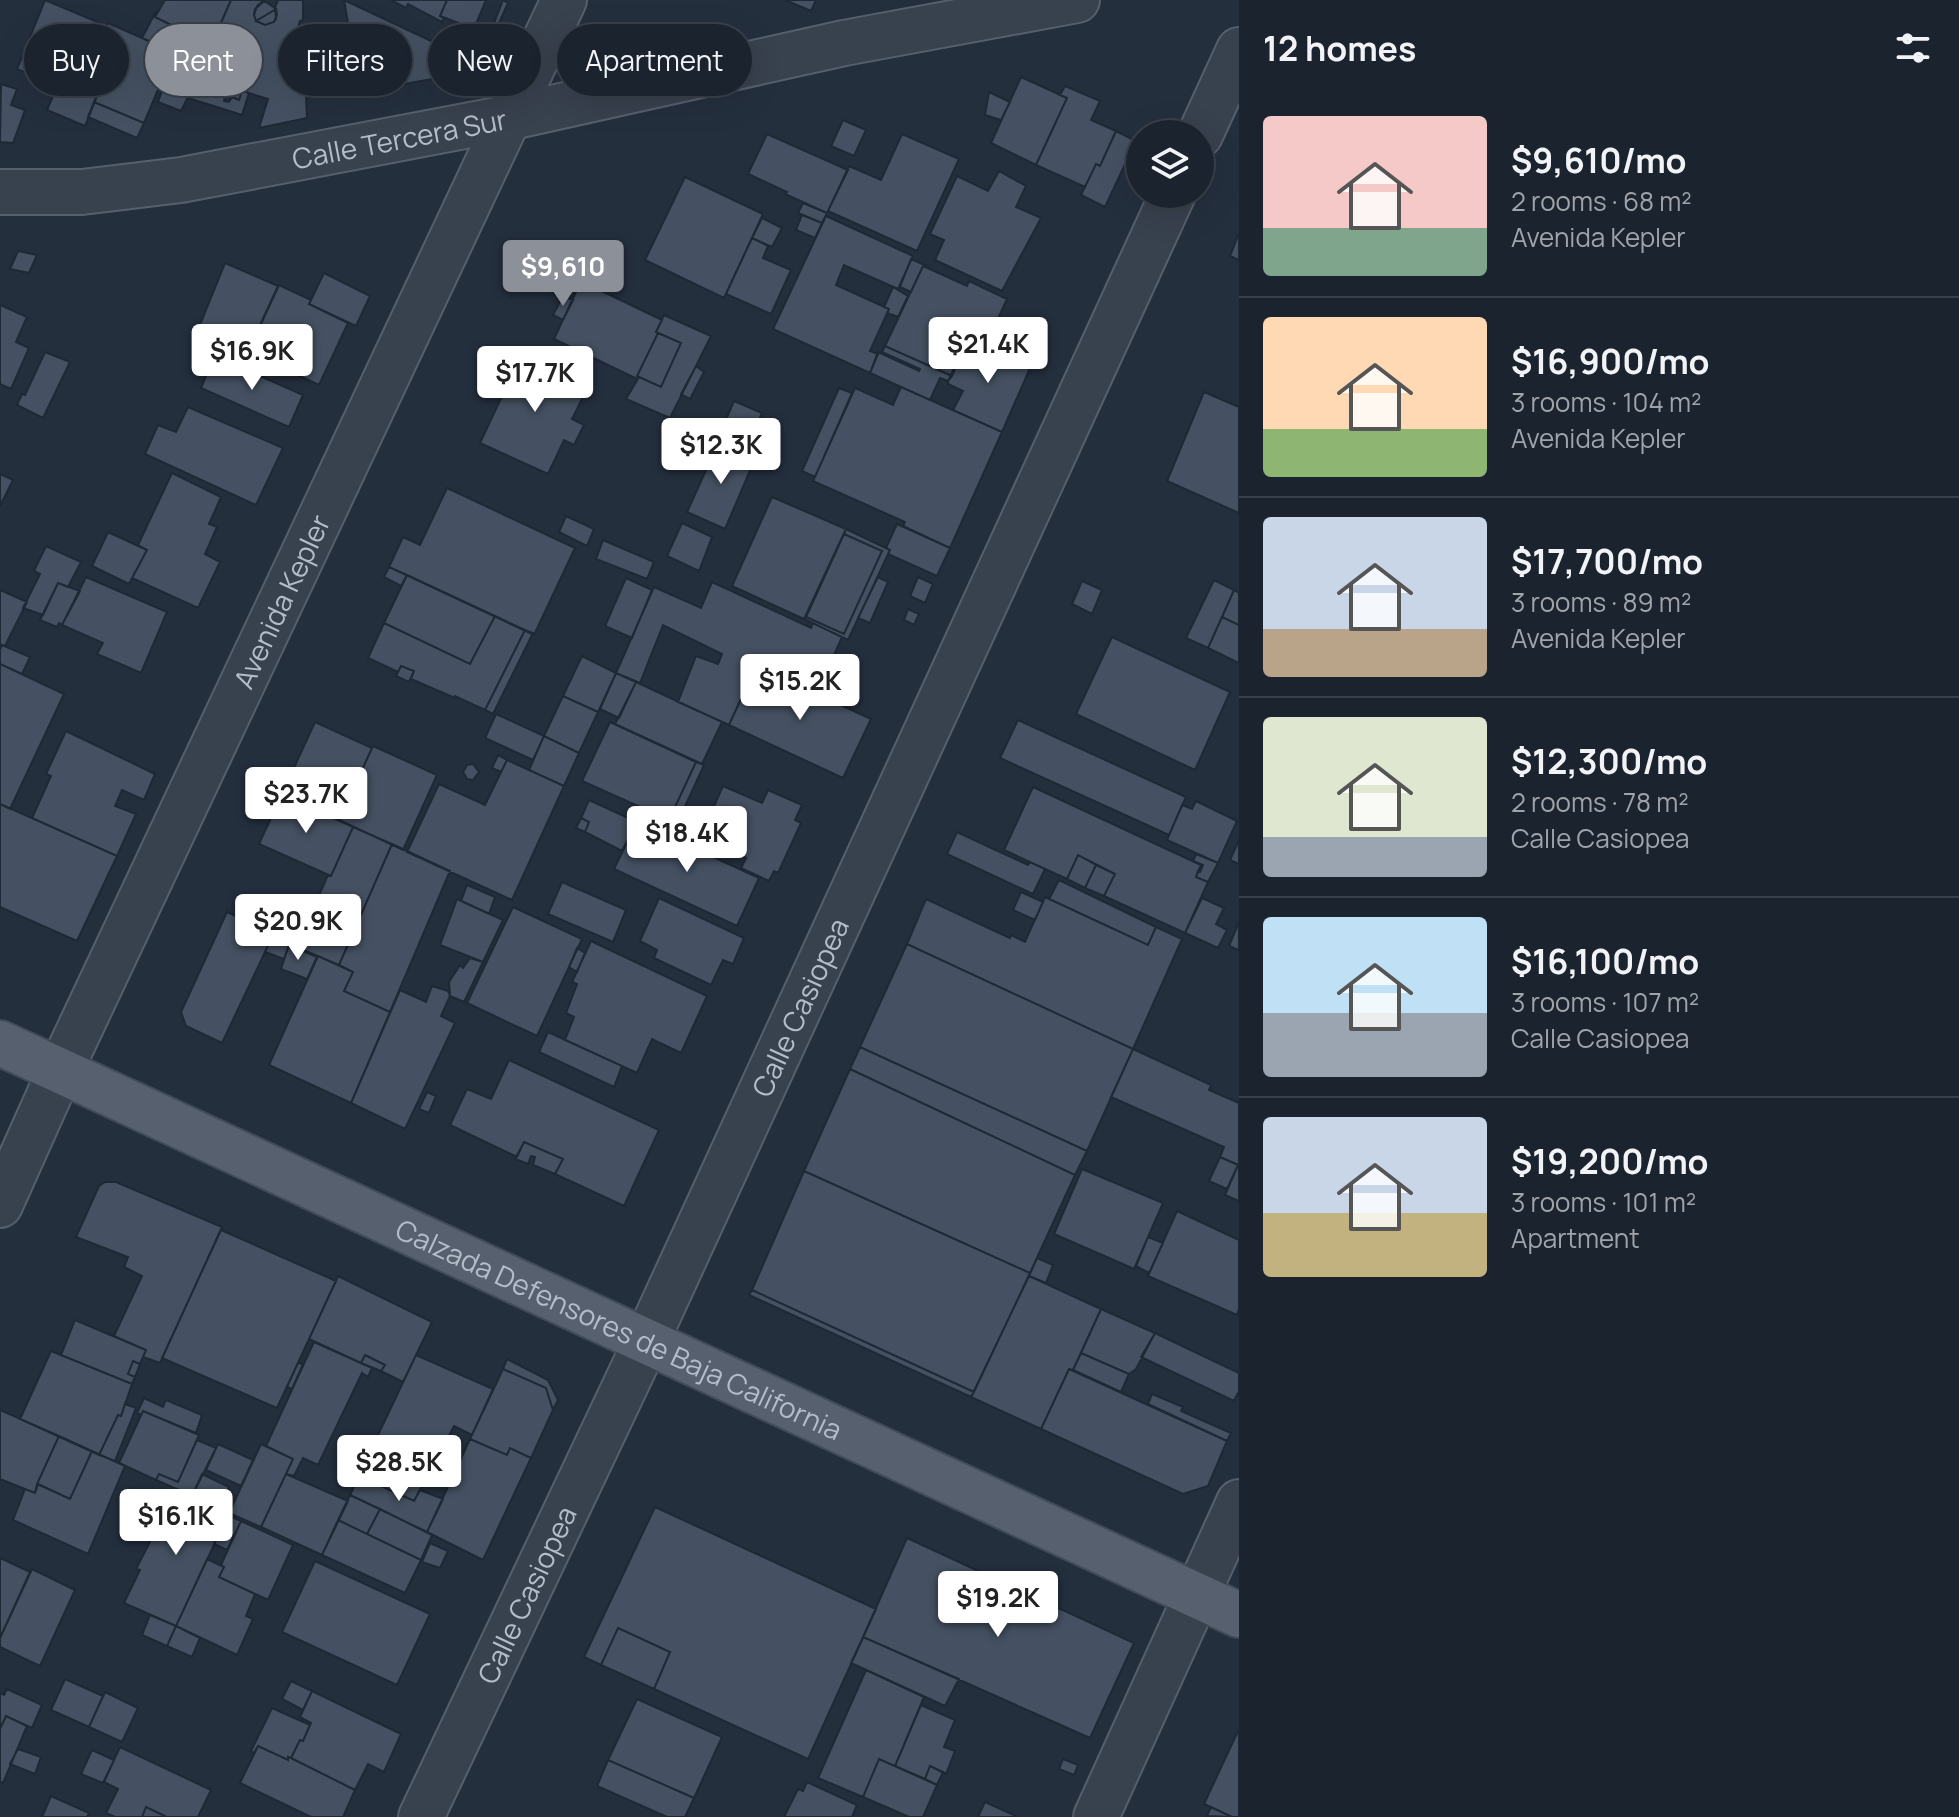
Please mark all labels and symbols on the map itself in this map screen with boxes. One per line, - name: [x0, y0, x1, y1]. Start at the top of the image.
- street label: Calle Tercera Sur: [289, 99, 510, 177]
- pin: $9,610: [498, 240, 628, 308]
- pin: $21.4K: [923, 317, 1053, 385]
- pin: $16.9K: [187, 324, 317, 392]
- pin: $17.7K: [470, 346, 600, 414]
- pin: $12.3K: [656, 418, 786, 486]
- street label: Avenida Kepler: [224, 508, 338, 694]
- pin: $15.2K: [735, 654, 865, 722]
- pin: $23.7K: [241, 767, 371, 835]
- pin: $18.4K: [622, 806, 752, 874]
- pin: $20.9K: [233, 894, 363, 962]
- street label: Calle Casiopea: [742, 912, 857, 1103]
- street label: Calzada Defensores de Baja California: [390, 1209, 848, 1448]
- pin: $28.5K: [334, 1435, 464, 1503]
- pin: $16.1K: [111, 1489, 241, 1557]
- street label: Calle Casiopea: [468, 1500, 585, 1690]
- pin: $19.2K: [933, 1571, 1063, 1639]

